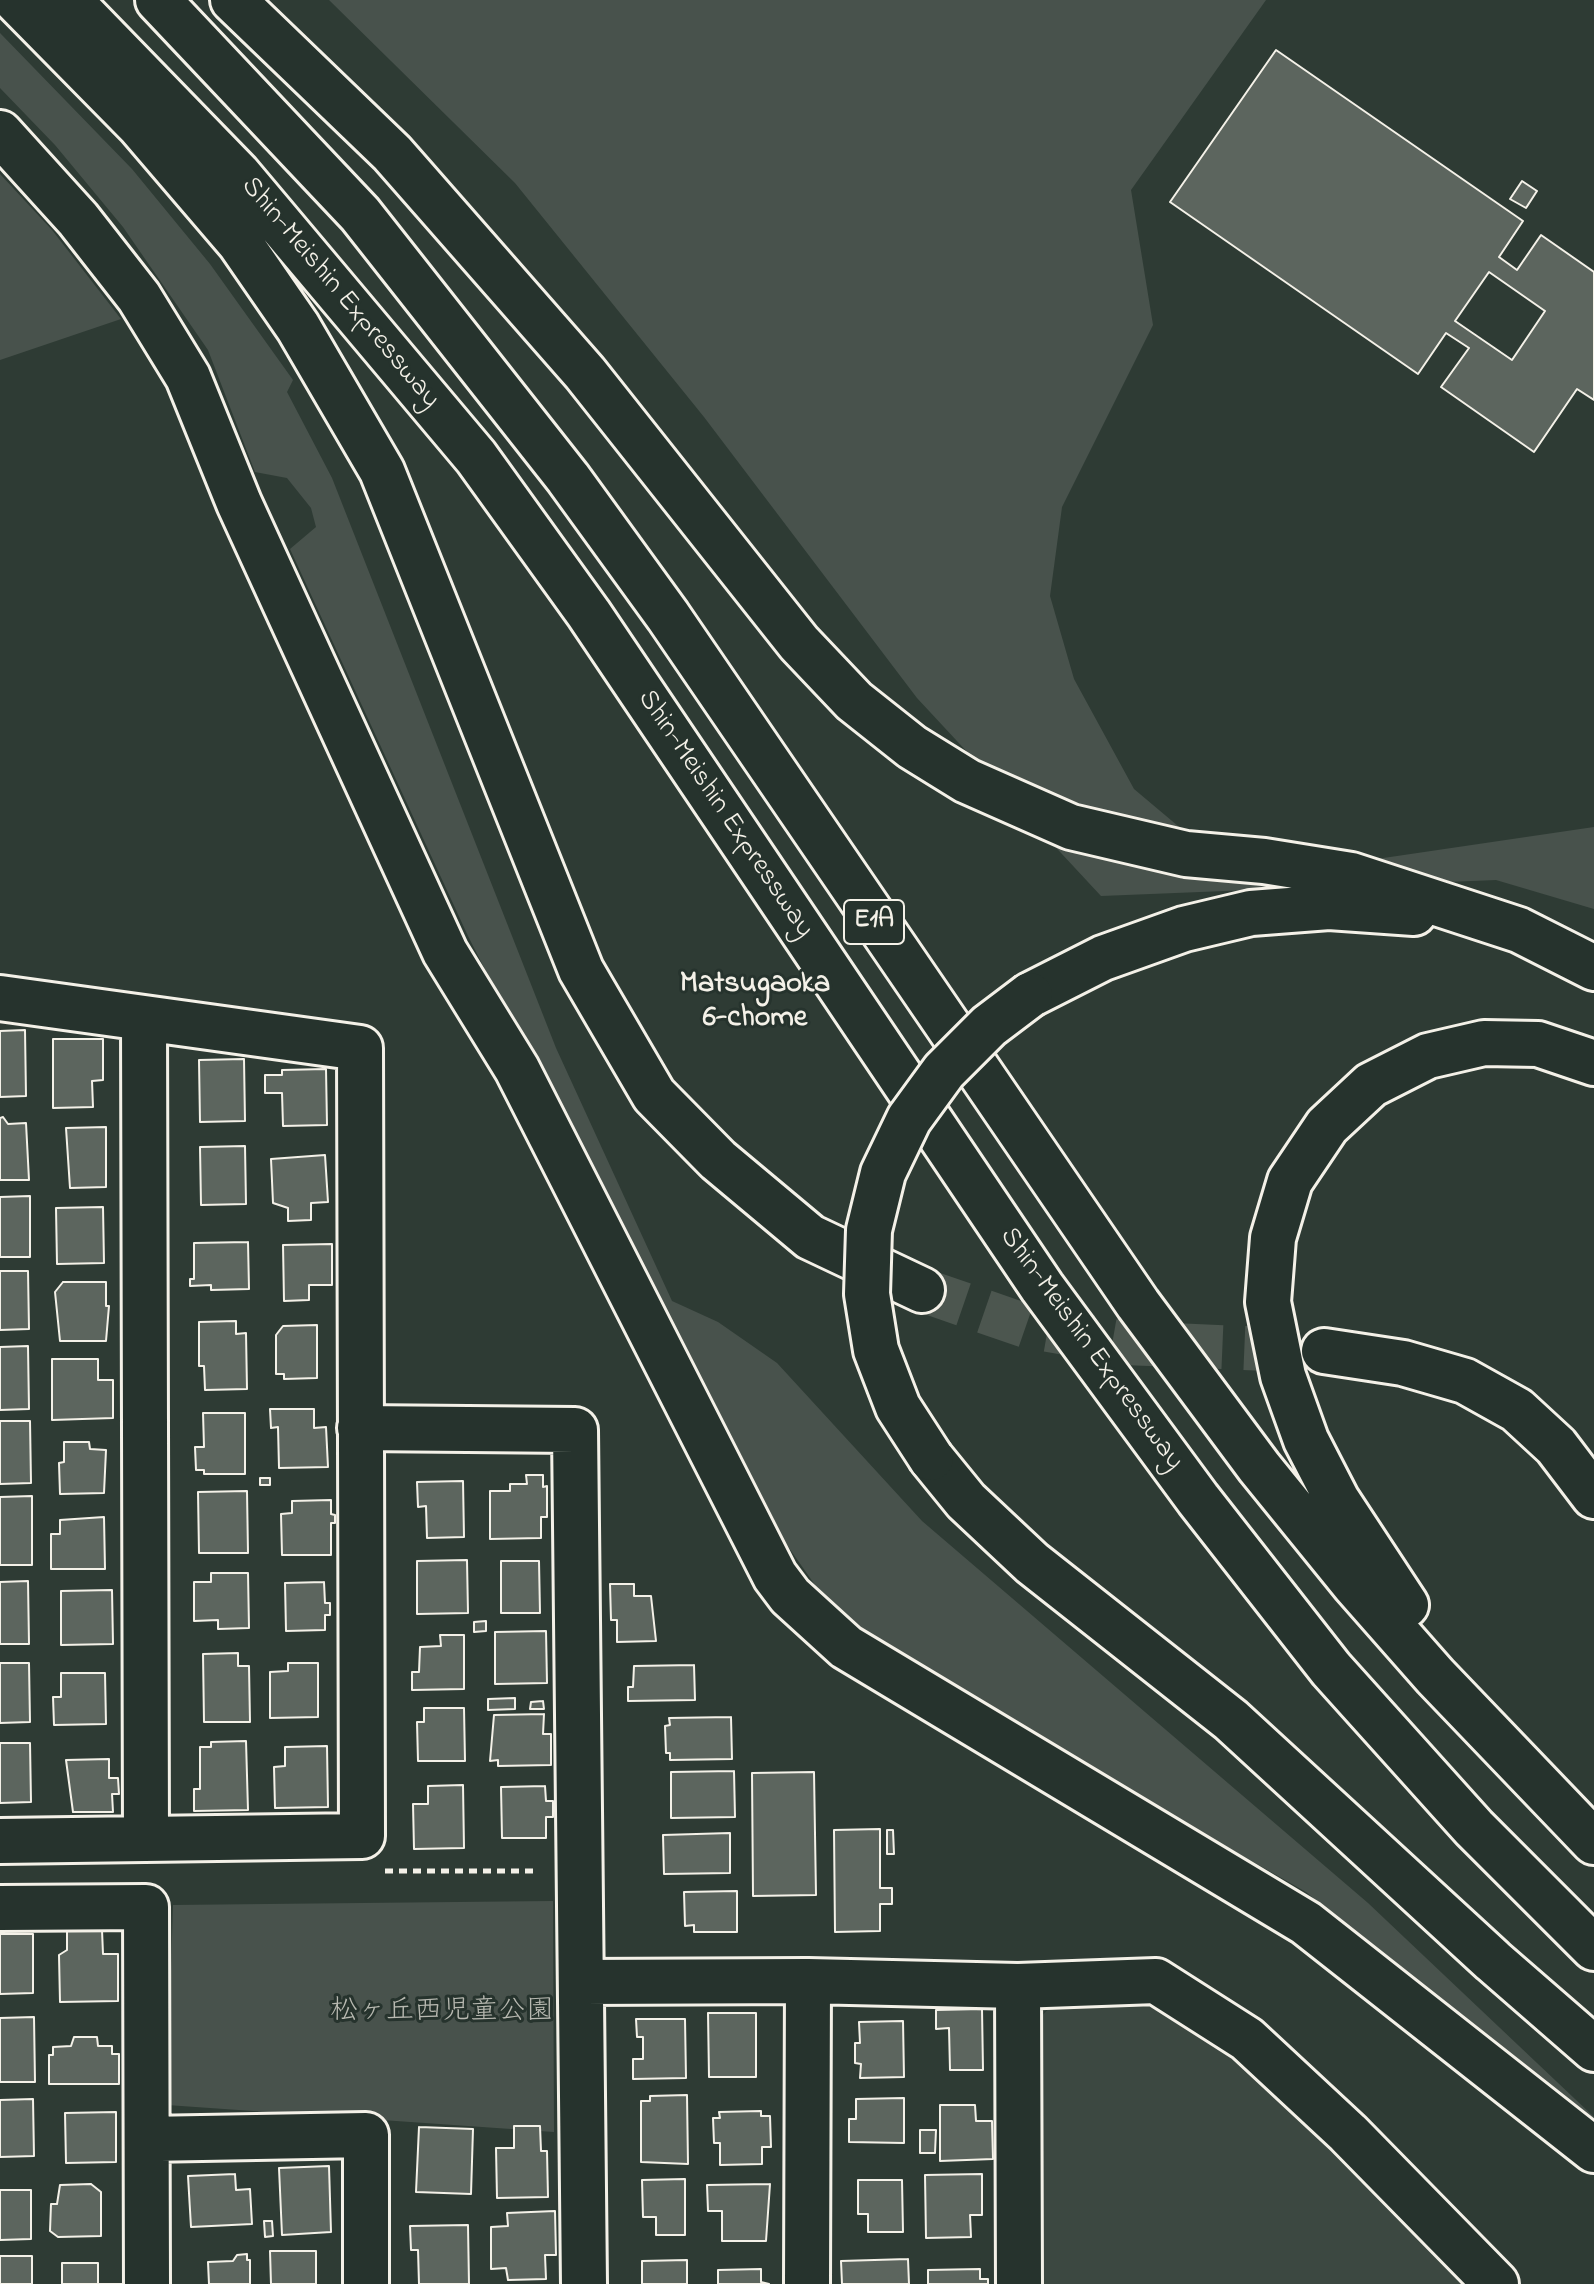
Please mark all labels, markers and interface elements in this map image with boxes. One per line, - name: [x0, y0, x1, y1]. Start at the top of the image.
- street label: Shin-Meishin Expressway: [232, 171, 446, 417]
- street label: Shin-Meishin Expressway: [628, 685, 820, 945]
- road number: E1A: [844, 900, 904, 944]
- district label: Matsugaoka 6-chome: [680, 968, 830, 1038]
- street label: Shin-Meishin Expressway: [991, 1222, 1189, 1478]
- park label: 松ヶ丘西児童公園: [330, 1996, 554, 2030]

